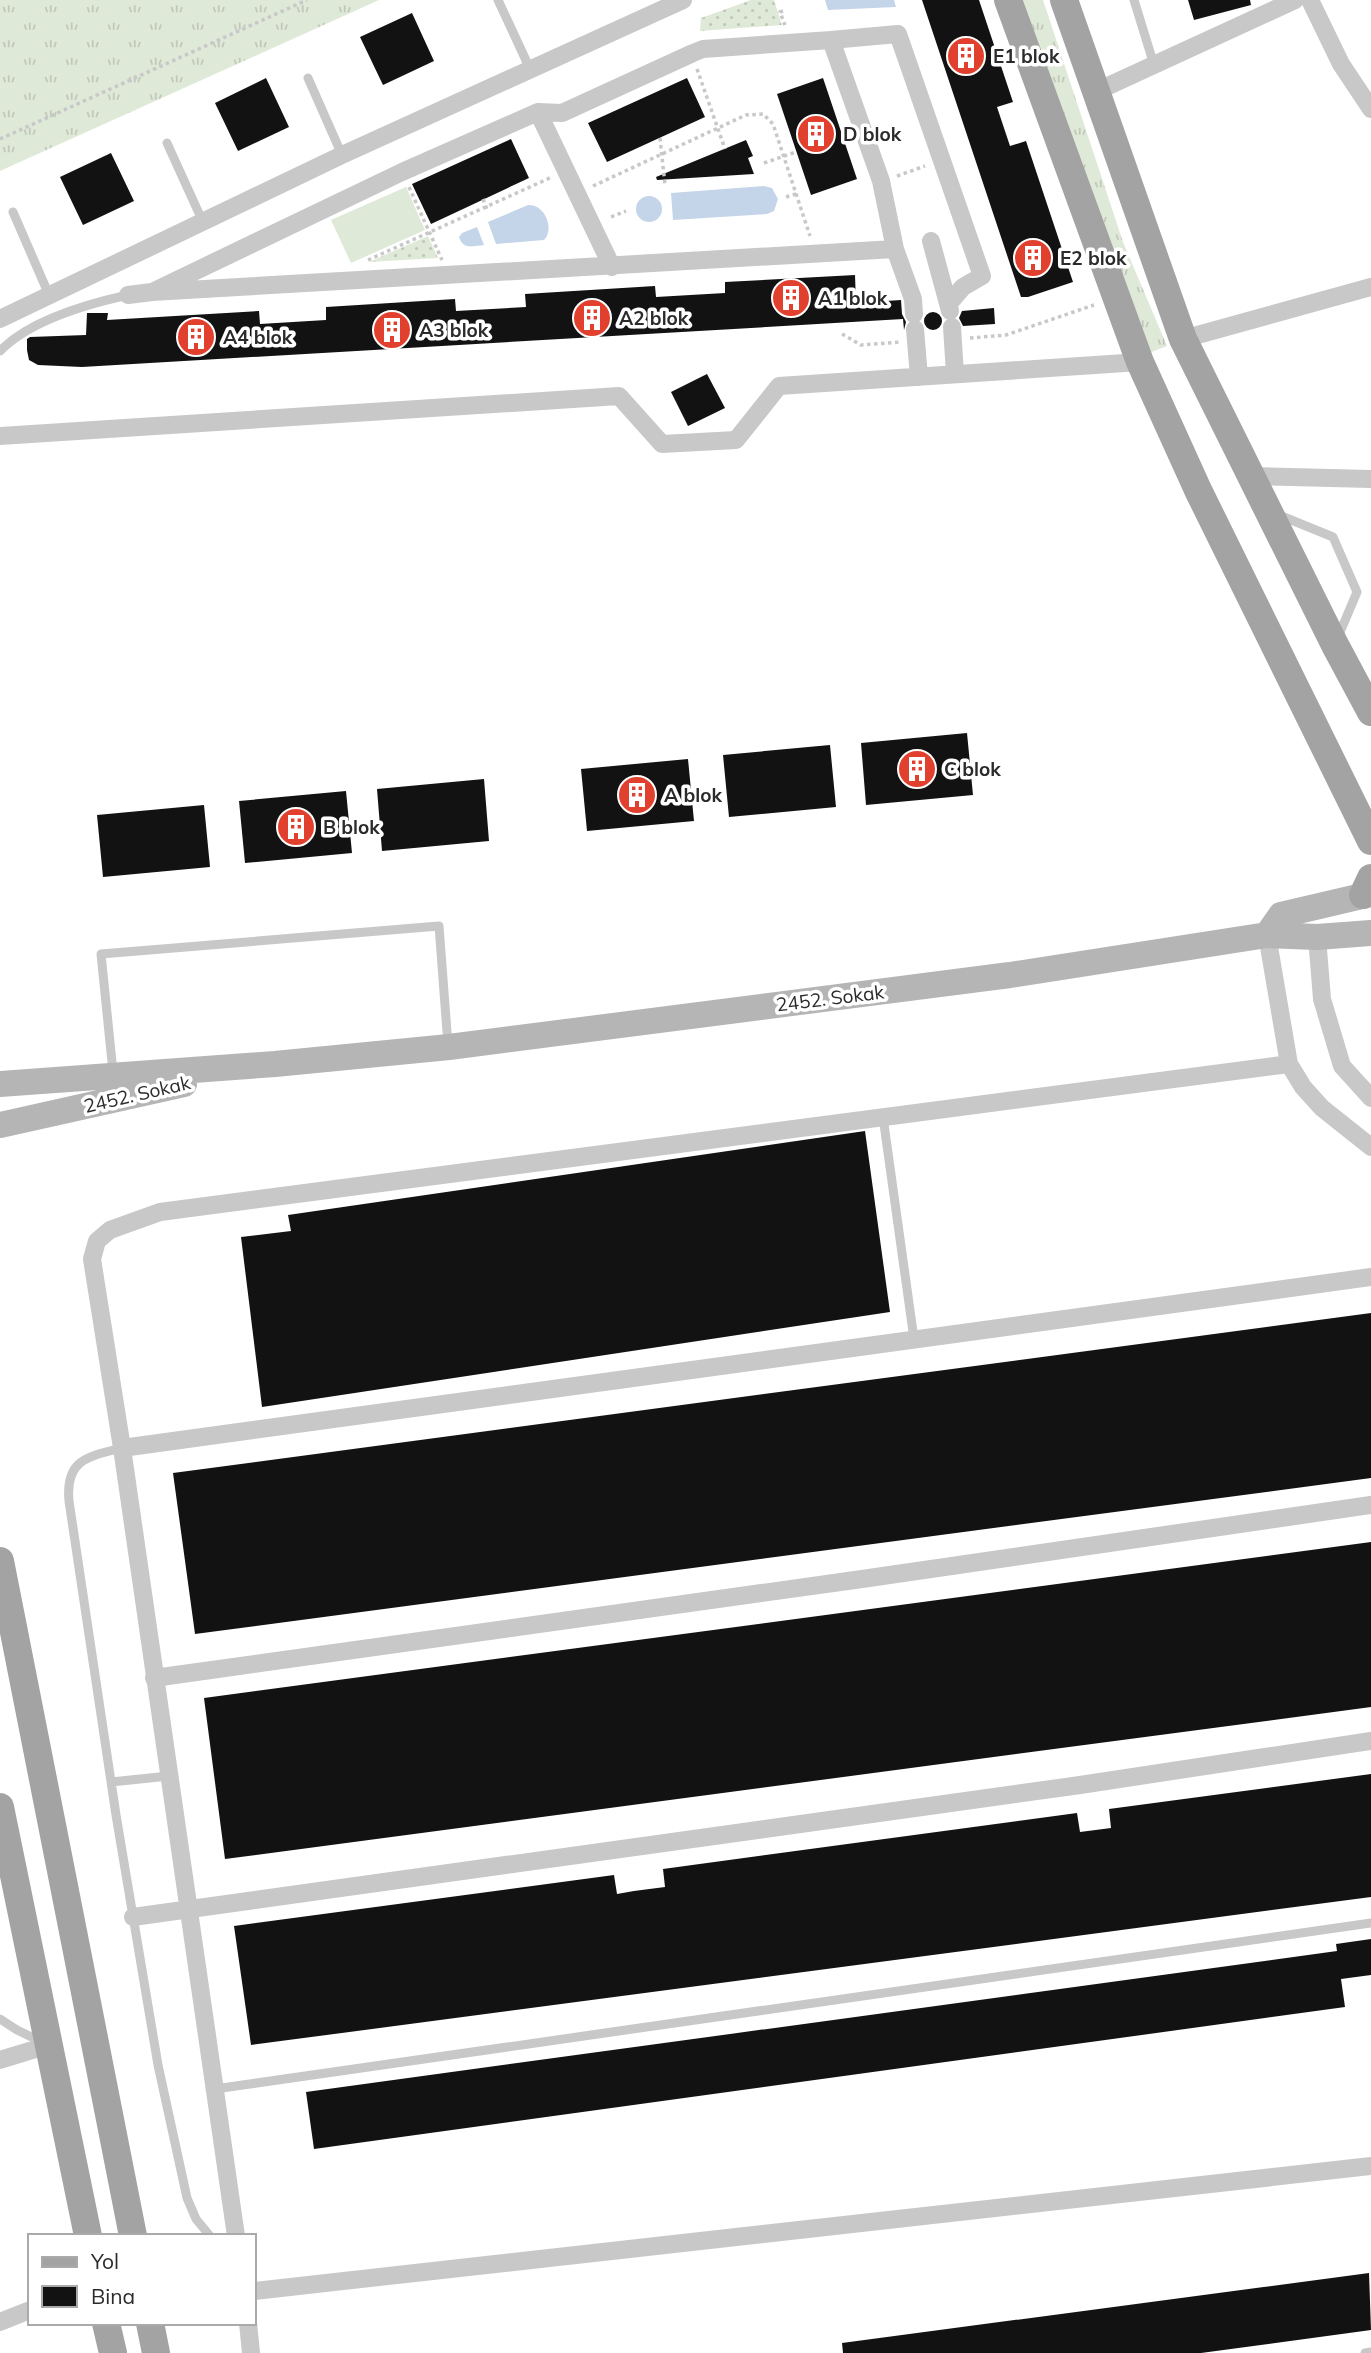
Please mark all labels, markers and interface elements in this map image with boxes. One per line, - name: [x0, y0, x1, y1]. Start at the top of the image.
- building icon: E1 blok: [945, 35, 987, 77]
- place label: E1 blok: [993, 44, 1060, 68]
- building icon: D blok: [795, 113, 837, 155]
- place label: D blok: [843, 122, 902, 146]
- building icon: E2 blok: [1012, 237, 1054, 279]
- place label: E2 blok: [1060, 246, 1127, 270]
- building icon: A1 blok: [770, 277, 812, 319]
- place label: A1 blok: [818, 286, 888, 310]
- building icon: A2 blok: [571, 297, 613, 339]
- place label: A2 blok: [619, 306, 689, 330]
- building icon: A3 blok: [371, 309, 413, 351]
- building icon: A4 blok: [175, 316, 217, 358]
- place label: A3 blok: [419, 318, 489, 342]
- place label: A4 blok: [223, 325, 293, 349]
- building icon: C blok: [896, 748, 938, 790]
- place label: C blok: [944, 757, 1001, 781]
- building icon: A blok: [616, 774, 658, 816]
- place label: A blok: [664, 783, 722, 807]
- building icon: B blok: [275, 806, 317, 848]
- place label: B blok: [323, 815, 380, 839]
- street label: 2452. Sokak: [775, 979, 885, 1017]
- street label: 2452. Sokak: [81, 1070, 193, 1118]
- legend: [28, 2234, 256, 2325]
- text: Yol: [90, 2248, 119, 2274]
- text: Bina: [91, 2283, 135, 2309]

